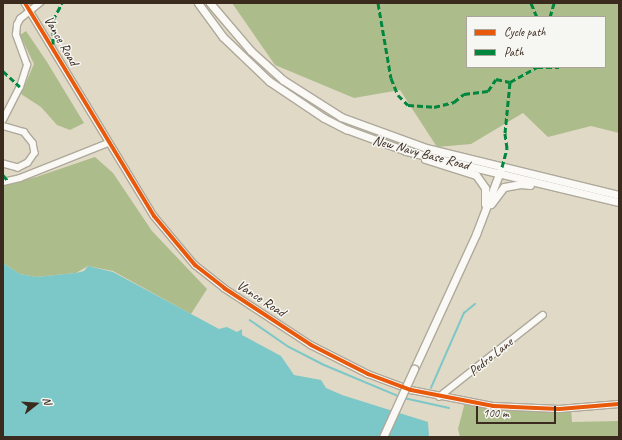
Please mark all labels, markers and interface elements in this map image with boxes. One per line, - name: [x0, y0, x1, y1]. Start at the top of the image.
- street label: Vance Road: [40, 13, 82, 69]
- legend: [466, 16, 606, 68]
- text: Cycle path: [504, 24, 546, 40]
- text: Path: [504, 44, 524, 60]
- street label: New Navy Base Road: [370, 132, 472, 174]
- street label: Vance Road: [233, 277, 289, 321]
- street label: Pedro Lane: [465, 334, 517, 380]
- north arrow: [16, 384, 56, 424]
- text: N: [40, 395, 55, 406]
- scale bar: [478, 398, 558, 424]
- text: 100 m: [483, 405, 509, 421]

